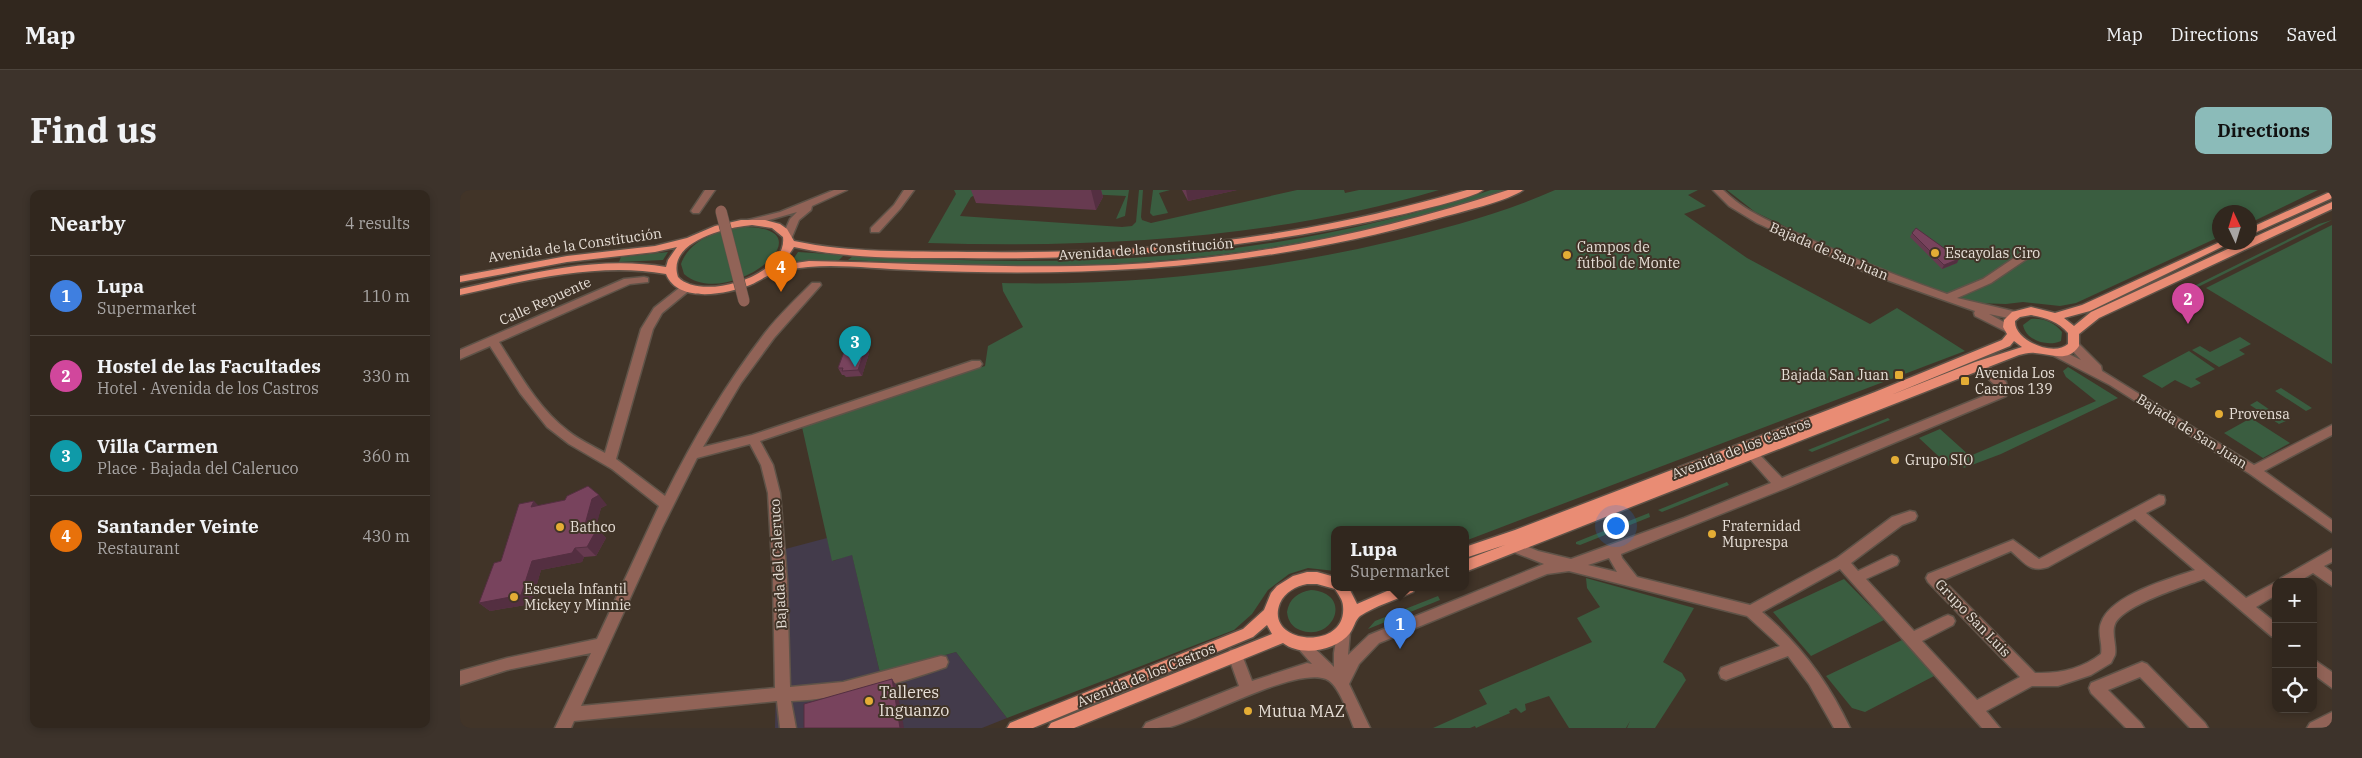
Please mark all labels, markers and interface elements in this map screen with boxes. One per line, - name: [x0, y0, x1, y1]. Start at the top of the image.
- text: Map: [25, 19, 75, 51]
- text: Map: [2106, 23, 2143, 46]
- text: Directions: [2171, 23, 2259, 46]
- text: Saved: [2287, 23, 2337, 46]
- text: Find us: [30, 107, 157, 153]
- button: Directions: [2195, 107, 2332, 154]
- north arrow: [2212, 205, 2257, 250]
- text: Nearby: [50, 209, 126, 237]
- text: 4 results: [345, 213, 410, 233]
- street label: Bajada de San Juan: [1767, 218, 1891, 284]
- street label: Avenida de la Constitución: [487, 224, 663, 266]
- street label: Avenida de la Constitución: [1058, 234, 1234, 264]
- place label: Campos de fútbol de Monte: [1577, 238, 1680, 272]
- place label: Escayolas Ciro: [1945, 244, 2040, 262]
- marker: Escayolas Ciro: [1929, 247, 1941, 259]
- marker: Campos de fútbol de Monte: [1561, 249, 1573, 261]
- pin: 4: [765, 251, 797, 292]
- street label: Calle Repuente: [496, 273, 594, 329]
- text: Lupa: [97, 274, 144, 298]
- pin: 2: [2172, 283, 2204, 324]
- text: 1: [61, 286, 71, 306]
- text: 110 m: [362, 286, 410, 306]
- text: Supermarket: [97, 298, 196, 318]
- pin: 3: [839, 326, 871, 367]
- text: Hostel de las Facultades: [97, 354, 321, 378]
- place label: Avenida Los Castros 139: [1975, 364, 2055, 398]
- text: 2: [61, 366, 71, 386]
- text: 330 m: [362, 366, 410, 386]
- place label: Bajada San Juan: [1781, 366, 1889, 384]
- marker: Bajada San Juan: [1893, 369, 1905, 381]
- marker: Avenida Los Castros 139: [1959, 375, 1971, 387]
- text: Hotel · Avenida de los Castros: [97, 378, 319, 398]
- street label: Bajada de San Juan: [2133, 390, 2251, 472]
- place label: Provensa: [2229, 405, 2290, 423]
- marker: Provensa: [2213, 408, 2225, 420]
- street label: Avenida de los Castros: [1669, 413, 1813, 483]
- text: Villa Carmen: [97, 434, 218, 458]
- text: 3: [61, 446, 71, 466]
- text: 360 m: [362, 446, 410, 466]
- place label: Grupo SIO: [1905, 451, 1973, 469]
- marker: Grupo SIO: [1889, 454, 1901, 466]
- text: Place · Bajada del Caleruco: [97, 458, 299, 478]
- street label: Bajada del Caleruco: [766, 498, 790, 629]
- your location: [1603, 513, 1629, 539]
- text: Santander Veinte: [97, 514, 259, 538]
- place label: Fraternidad Muprespa: [1722, 517, 1801, 551]
- place label: Bathco: [570, 518, 616, 536]
- marker: Bathco: [554, 521, 566, 533]
- text: 4: [61, 526, 71, 546]
- text: 430 m: [362, 526, 410, 546]
- popup: [1331, 526, 1469, 591]
- marker: Fraternidad Muprespa: [1706, 528, 1718, 540]
- text: Lupa: [1350, 537, 1397, 561]
- text: Restaurant: [97, 538, 180, 558]
- text: Supermarket: [1350, 561, 1450, 581]
- street label: Grupo San Luis: [1931, 575, 2015, 661]
- map controls: [2272, 578, 2317, 713]
- button: +: [2272, 578, 2317, 623]
- place label: Escuela Infantil Mickey y Minnie: [524, 580, 631, 614]
- marker: Escuela Infantil Mickey y Minnie: [508, 591, 520, 603]
- pin: 1: [1384, 608, 1416, 649]
- button: −: [2272, 623, 2317, 668]
- street label: Avenida de los Castros: [1074, 639, 1218, 711]
- button: locate: [2272, 668, 2317, 713]
- place label: Talleres Inguanzo: [879, 682, 949, 720]
- marker: Talleres Inguanzo: [863, 695, 875, 707]
- place label: Mutua MAZ: [1258, 701, 1345, 721]
- marker: Mutua MAZ: [1242, 705, 1254, 717]

